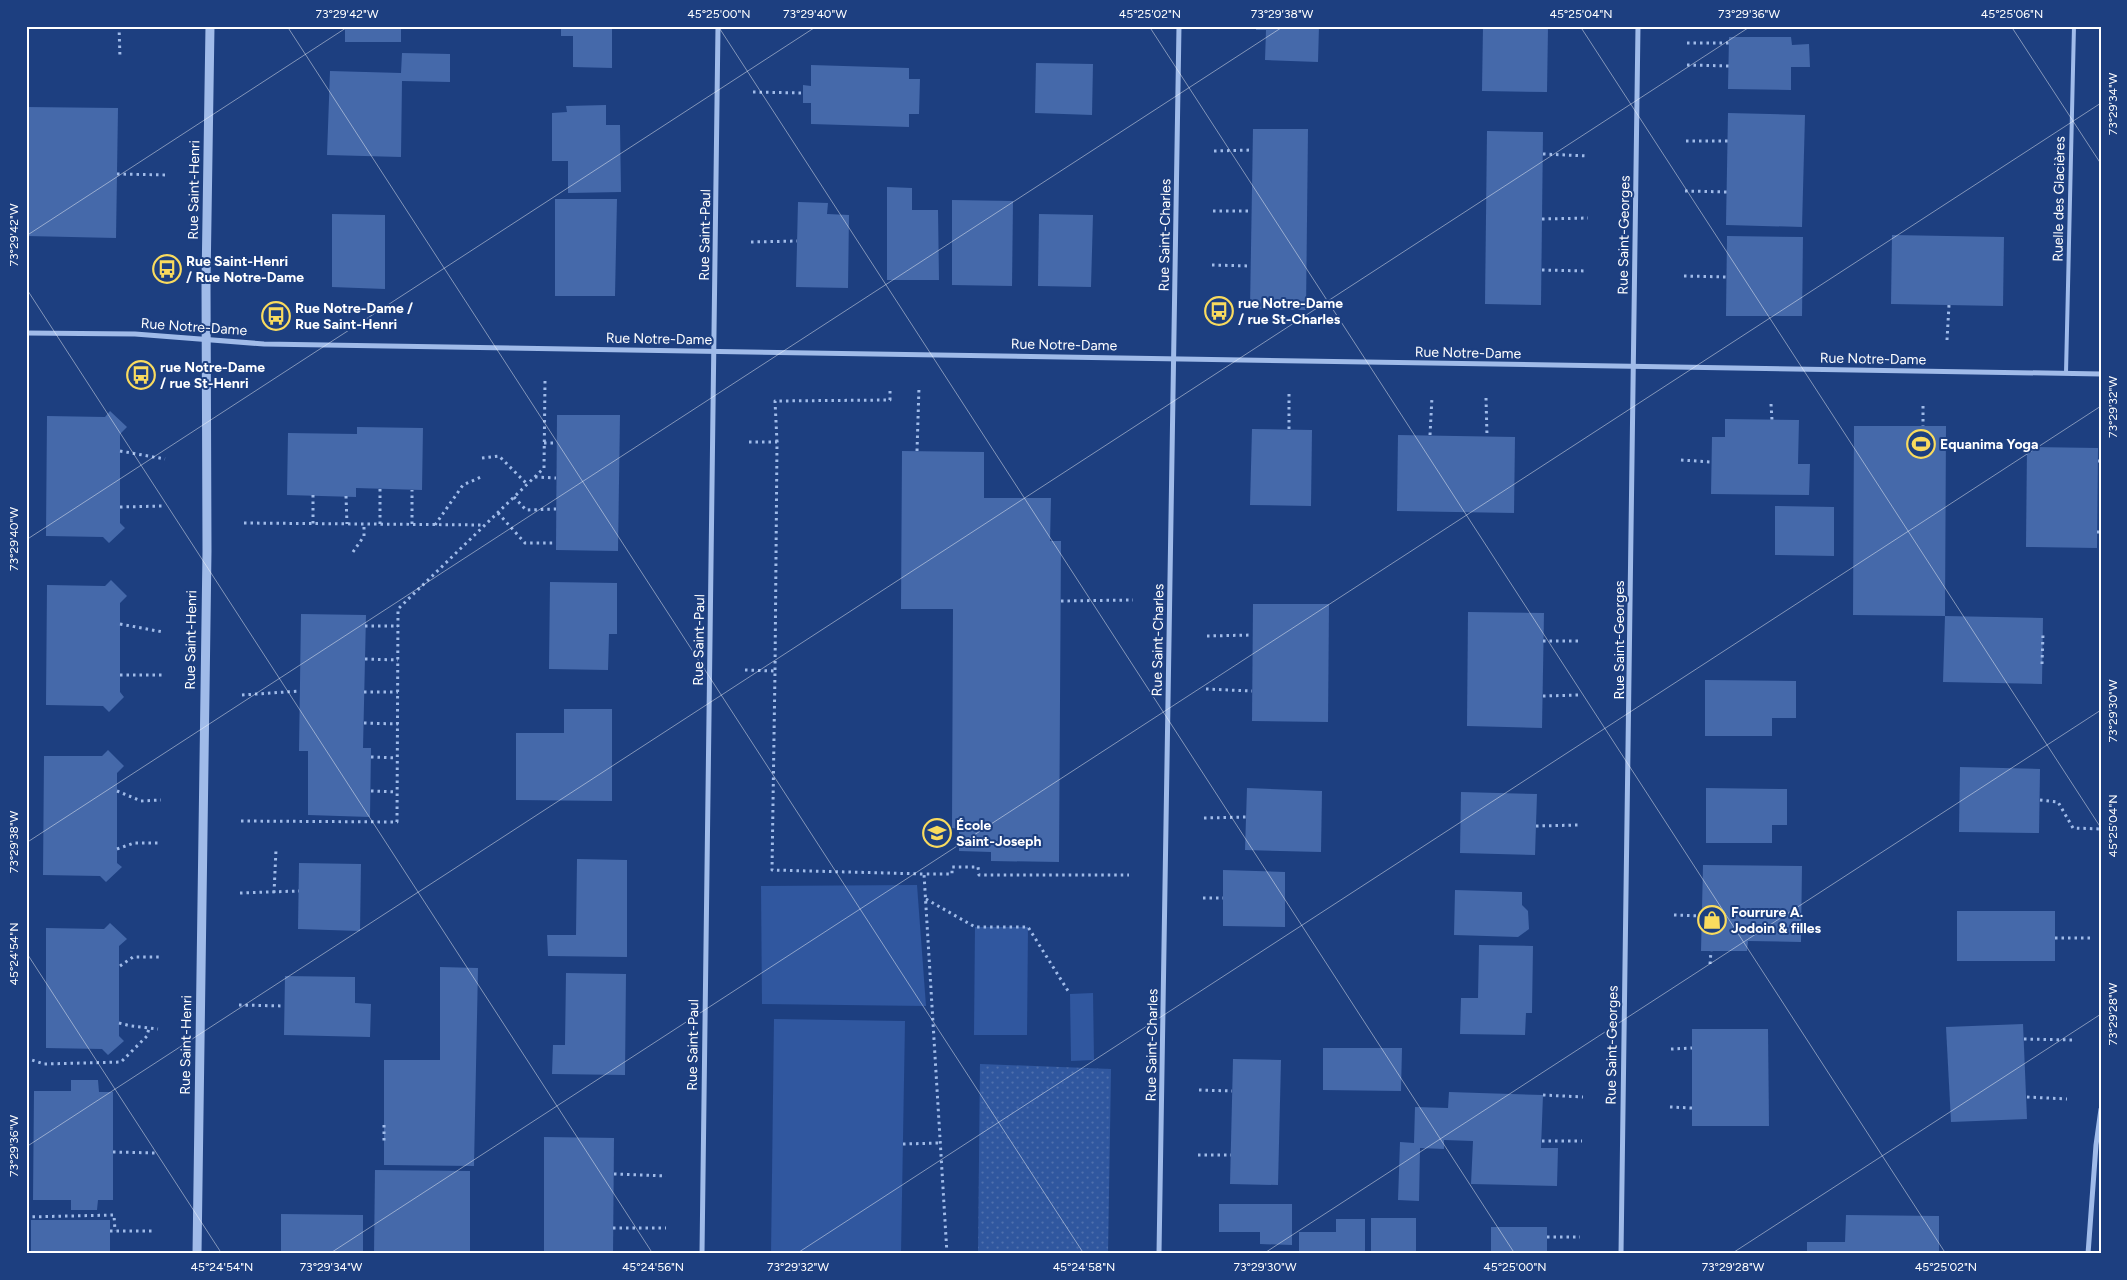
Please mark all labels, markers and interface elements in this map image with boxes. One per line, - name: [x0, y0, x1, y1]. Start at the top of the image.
- text: 73°29'42"W: [316, 7, 379, 21]
- text: 45°25'00"N: [687, 7, 751, 21]
- text: 73°29'40"W: [783, 7, 847, 21]
- text: 45°25'02"N: [1119, 7, 1181, 21]
- text: 73°29'38"W: [1251, 7, 1314, 21]
- text: 45°25'04"N: [1549, 7, 1613, 21]
- text: 73°29'36"W: [1718, 7, 1780, 21]
- text: 45°25'06"N: [1981, 7, 2043, 21]
- text: 73°29'34"W: [2106, 72, 2120, 135]
- street label: Ruelle des Glacières: [2049, 136, 2069, 262]
- street label: Rue Saint-Henri: [185, 140, 203, 240]
- street label: Rue Saint-Georges: [1614, 175, 1634, 295]
- street label: Rue Saint-Charles: [1156, 179, 1174, 291]
- street label: Rue Saint-Paul: [696, 189, 714, 281]
- text: 73°29'42"W: [7, 203, 21, 266]
- place label: Rue Saint-Henri / Rue Notre-Dame: [186, 253, 304, 286]
- bus stop icon: Rue Saint-Henri / Rue Notre-Dame: [152, 254, 182, 284]
- place label: rue Notre-Dame / rue St-Charles: [1238, 295, 1343, 328]
- bus stop icon: rue Notre-Dame / rue St-Charles: [1204, 296, 1234, 326]
- place label: Rue Notre-Dame / Rue Saint-Henri: [295, 300, 413, 333]
- bus stop icon: Rue Notre-Dame / Rue Saint-Henri: [261, 301, 291, 331]
- street label: Rue Notre-Dame: [140, 315, 248, 339]
- street label: Rue Notre-Dame: [606, 330, 713, 348]
- street label: Rue Notre-Dame: [1011, 336, 1118, 354]
- street label: Rue Notre-Dame: [1415, 344, 1522, 362]
- street label: Rue Notre-Dame: [1820, 350, 1927, 368]
- place label: rue Notre-Dame / rue St-Henri: [160, 359, 265, 392]
- bus stop icon: rue Notre-Dame / rue St-Henri: [126, 360, 156, 390]
- text: 73°29'32"W: [2106, 376, 2120, 438]
- sports icon: Equanima Yoga: [1906, 429, 1936, 459]
- place label: Equanima Yoga: [1940, 436, 2038, 453]
- text: 73°29'40"W: [7, 507, 21, 571]
- street label: Rue Saint-Georges: [1611, 580, 1628, 700]
- street label: Rue Saint-Charles: [1149, 584, 1167, 696]
- street label: Rue Saint-Henri: [182, 590, 200, 690]
- street label: Rue Saint-Paul: [690, 594, 708, 686]
- text: 73°29'30"W: [2106, 679, 2120, 742]
- text: 45°25'04"N: [2106, 794, 2120, 858]
- text: 73°29'38"W: [7, 810, 21, 873]
- place label: École Saint-Joseph: [956, 817, 1041, 850]
- school or university icon: École Saint-Joseph: [922, 818, 952, 848]
- place label: Fourrure A. Jodoin & filles: [1731, 904, 1821, 937]
- shop icon: Fourrure A. Jodoin & filles: [1697, 905, 1727, 935]
- text: 45°24'54"N: [7, 923, 21, 985]
- text: 73°29'28"W: [2106, 982, 2120, 1045]
- street label: Rue Saint-Georges: [1602, 985, 1622, 1105]
- street label: Rue Saint-Charles: [1143, 989, 1161, 1101]
- street label: Rue Saint-Henri: [177, 995, 195, 1095]
- street label: Rue Saint-Paul: [684, 999, 702, 1091]
- text: 73°29'36"W: [7, 1115, 21, 1177]
- text: 45°24'54"N: [191, 1260, 253, 1274]
- text: 73°29'34"W: [300, 1260, 363, 1274]
- text: 45°24'56"N: [622, 1260, 684, 1274]
- text: 73°29'32"W: [767, 1260, 829, 1274]
- text: 45°24'58"N: [1053, 1260, 1115, 1274]
- text: 73°29'30"W: [1234, 1260, 1297, 1274]
- text: 45°25'00"N: [1483, 1260, 1547, 1274]
- text: 73°29'28"W: [1702, 1260, 1765, 1274]
- text: 45°25'02"N: [1915, 1260, 1977, 1274]

